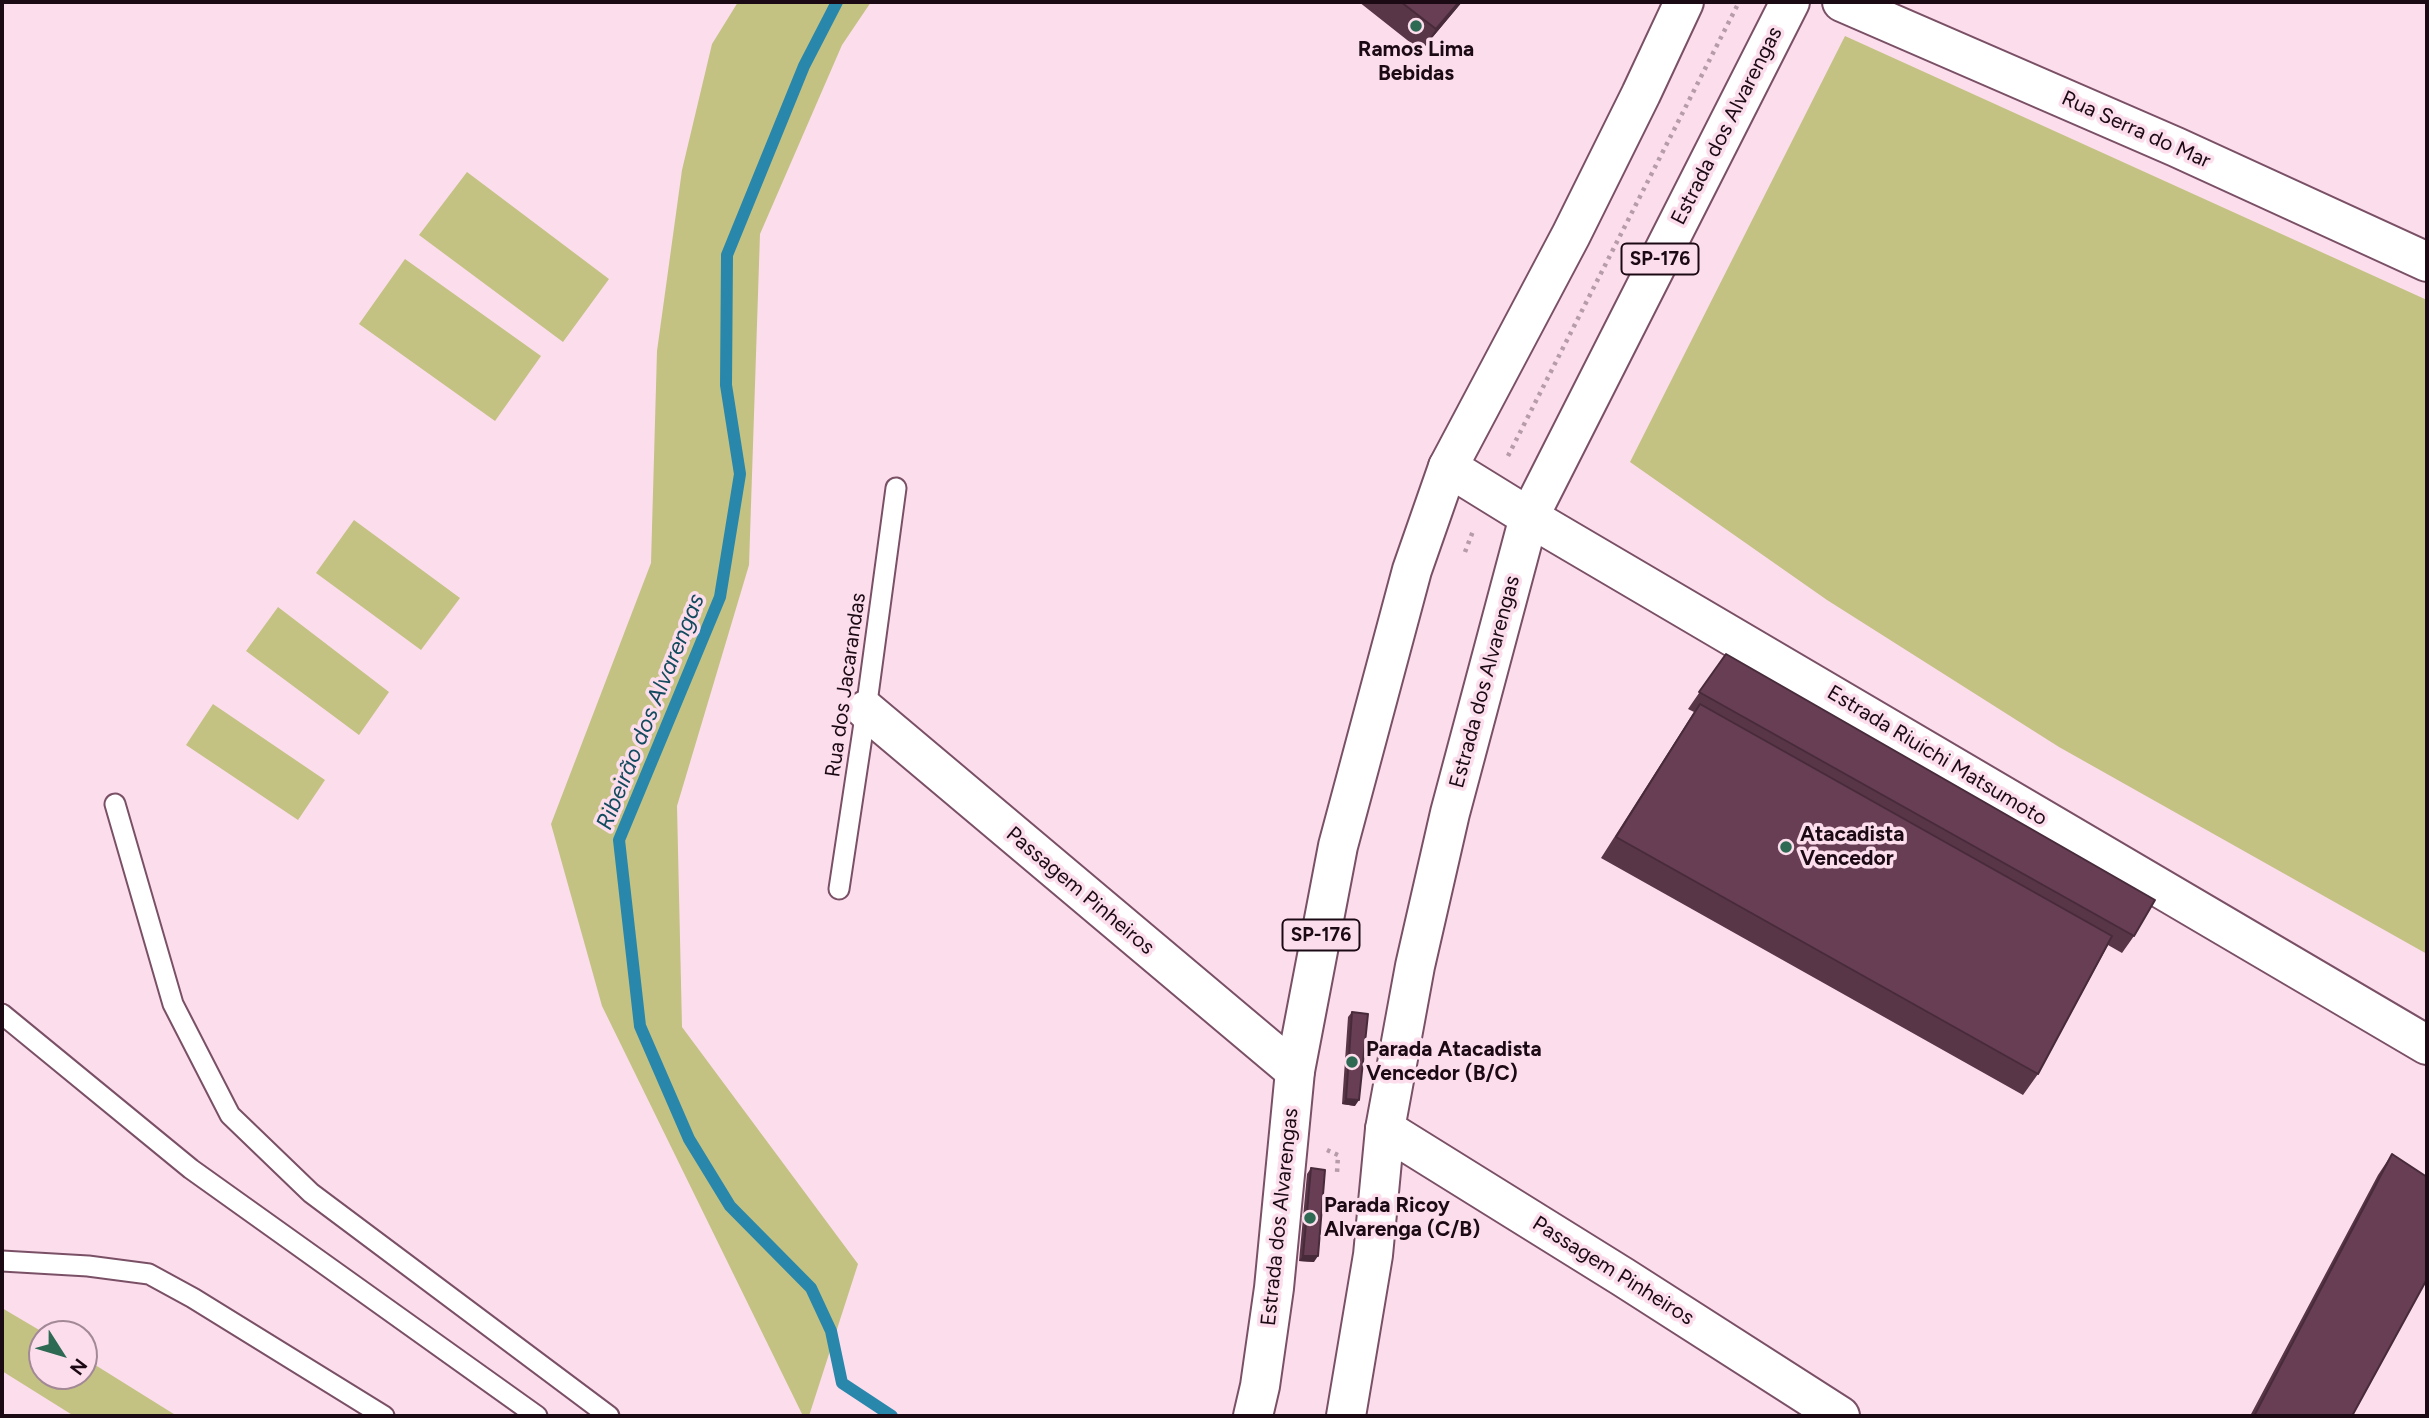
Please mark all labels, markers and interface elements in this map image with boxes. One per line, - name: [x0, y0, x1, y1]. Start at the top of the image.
- marker: Ramos Lima Bebidas: [1408, 18, 1424, 34]
- street label: Estrada dos Alvarengas: [1666, 23, 1788, 229]
- place label: Ramos Lima Bebidas: [1358, 37, 1474, 87]
- street label: Rua Serra do Mar: [2058, 86, 2214, 174]
- road number: SP-176: [1622, 244, 1698, 274]
- street label: Estrada dos Alvarengas: [1444, 573, 1526, 791]
- water label: Ribeirão dos Alvarengas: [591, 590, 711, 834]
- street label: Rua dos Jacarandas: [821, 591, 871, 779]
- street label: Estrada Riuichi Matsumoto: [1823, 680, 2051, 832]
- street label: Passagem Pinheiros: [1001, 822, 1159, 960]
- place label: Atacadista Vencedor: [1800, 822, 1904, 872]
- marker: Atacadista Vencedor: [1778, 839, 1794, 855]
- road number: SP-176: [1282, 920, 1360, 951]
- place label: Parada Atacadista Vencedor (B/C): [1366, 1037, 1542, 1087]
- marker: Parada Atacadista Vencedor (B/C): [1344, 1054, 1360, 1070]
- street label: Estrada dos Alvarengas: [1256, 1107, 1304, 1327]
- place label: Parada Ricoy Alvarenga (C/B): [1324, 1193, 1480, 1243]
- marker: Parada Ricoy Alvarenga (C/B): [1302, 1210, 1318, 1226]
- street label: Passagem Pinheiros: [1528, 1211, 1698, 1331]
- north arrow: [28, 1320, 98, 1390]
- text: N: [65, 1354, 92, 1380]

